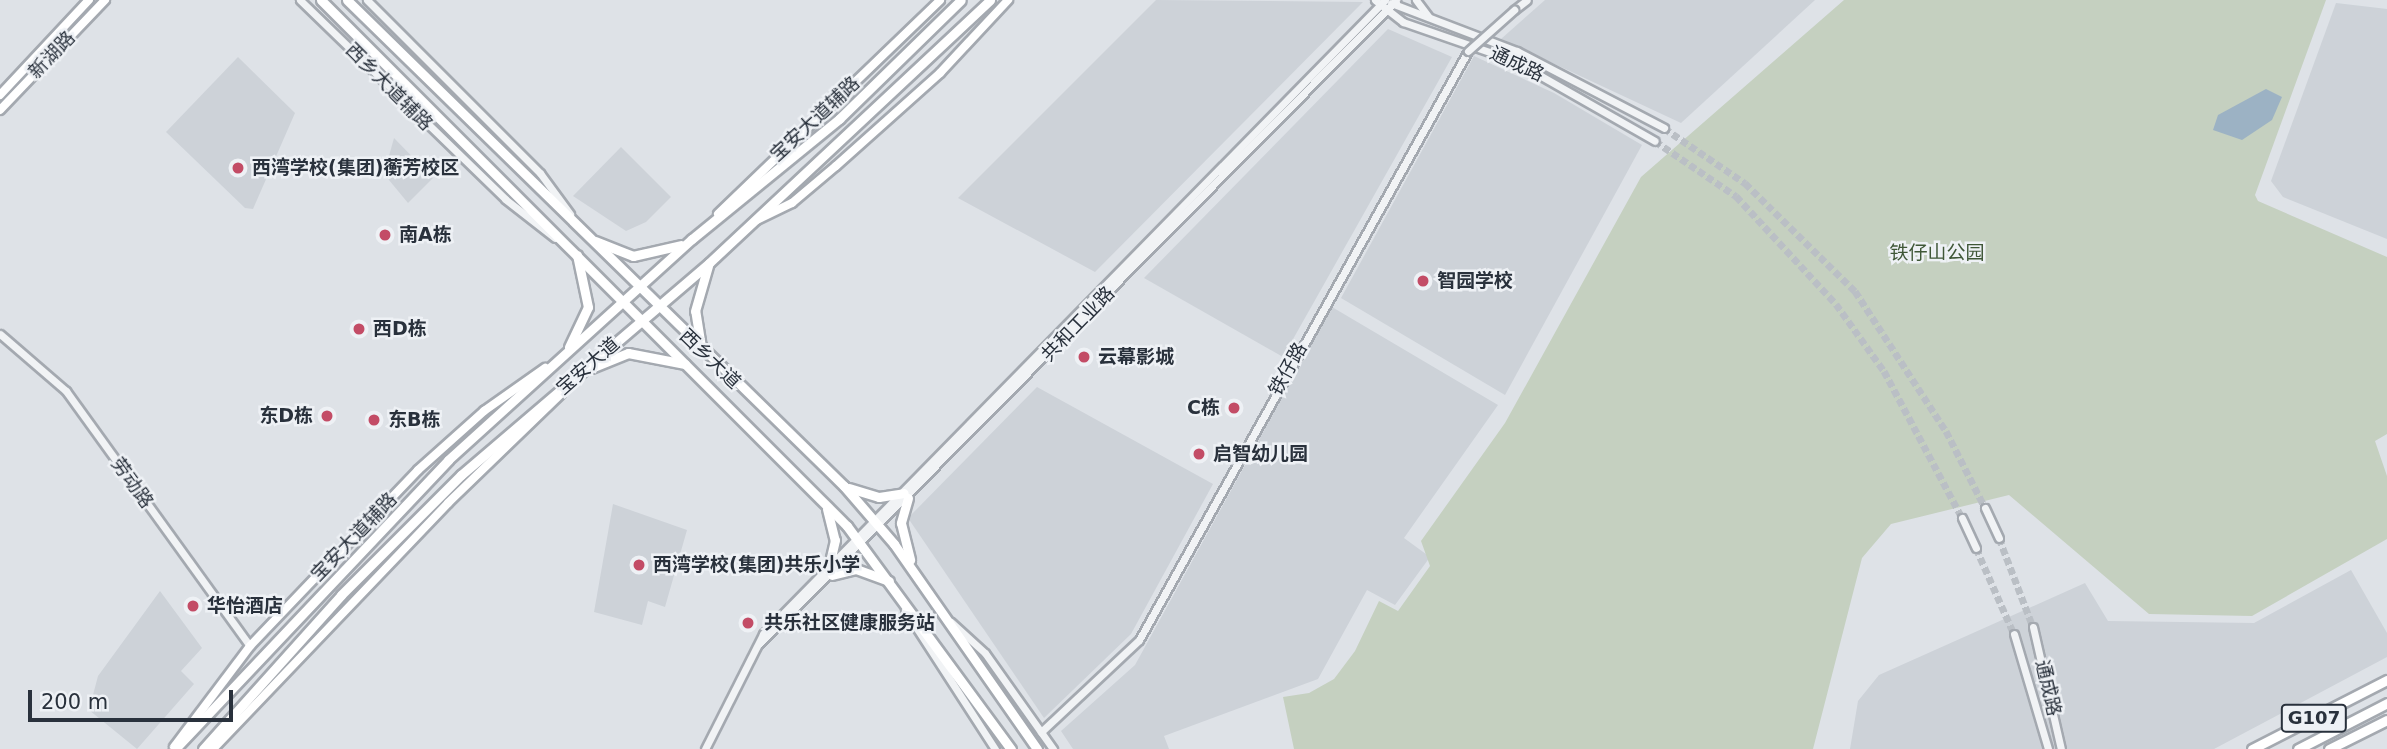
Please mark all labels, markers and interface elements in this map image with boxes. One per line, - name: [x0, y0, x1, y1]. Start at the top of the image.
- street label: 新湖路: [24, 27, 80, 83]
- street label: 西乡大道辅路: [341, 39, 437, 135]
- street label: 通成路: [1486, 42, 1548, 86]
- street label: 宝安大道辅路: [766, 72, 864, 166]
- place label: 西湾学校(集团)蘅芳校区: [252, 157, 459, 179]
- marker: 西湾学校(集团)蘅芳校区: [230, 160, 246, 176]
- place label: 南A栋: [399, 224, 452, 246]
- marker: 南A栋: [377, 227, 393, 243]
- park label: 铁仔山公园: [1890, 242, 1984, 264]
- place label: 智园学校: [1437, 270, 1513, 292]
- marker: 智园学校: [1415, 273, 1431, 289]
- street label: 共和工业路: [1037, 282, 1119, 366]
- place label: 西D栋: [373, 318, 427, 340]
- marker: 西D栋: [351, 321, 367, 337]
- street label: 西乡大道: [675, 324, 745, 394]
- street label: 宝安大道: [552, 332, 624, 400]
- street label: 铁仔路: [1264, 339, 1312, 399]
- place label: 云幕影城: [1098, 346, 1174, 368]
- marker: 云幕影城: [1076, 349, 1092, 365]
- place label: C栋: [1187, 397, 1220, 419]
- marker: C栋: [1226, 400, 1242, 416]
- place label: 东D栋: [259, 405, 313, 427]
- marker: 东D栋: [319, 408, 335, 424]
- place label: 东B栋: [388, 409, 440, 431]
- marker: 东B栋: [366, 412, 382, 428]
- place label: 启智幼儿园: [1213, 443, 1308, 465]
- marker: 启智幼儿园: [1191, 446, 1207, 462]
- street label: 劳动路: [106, 453, 158, 513]
- street label: 宝安大道辅路: [306, 488, 402, 586]
- place label: 西湾学校(集团)共乐小学: [653, 554, 860, 576]
- marker: 西湾学校(集团)共乐小学: [631, 557, 647, 573]
- place label: 华怡酒店: [207, 595, 283, 617]
- marker: 华怡酒店: [185, 598, 201, 614]
- place label: 共乐社区健康服务站: [764, 612, 935, 634]
- marker: 共乐社区健康服务站: [738, 613, 758, 633]
- street label: 通成路: [2030, 658, 2066, 718]
- scale bar: [32, 676, 236, 720]
- text: 200 m: [41, 690, 108, 714]
- road number: G107: [2281, 704, 2347, 732]

